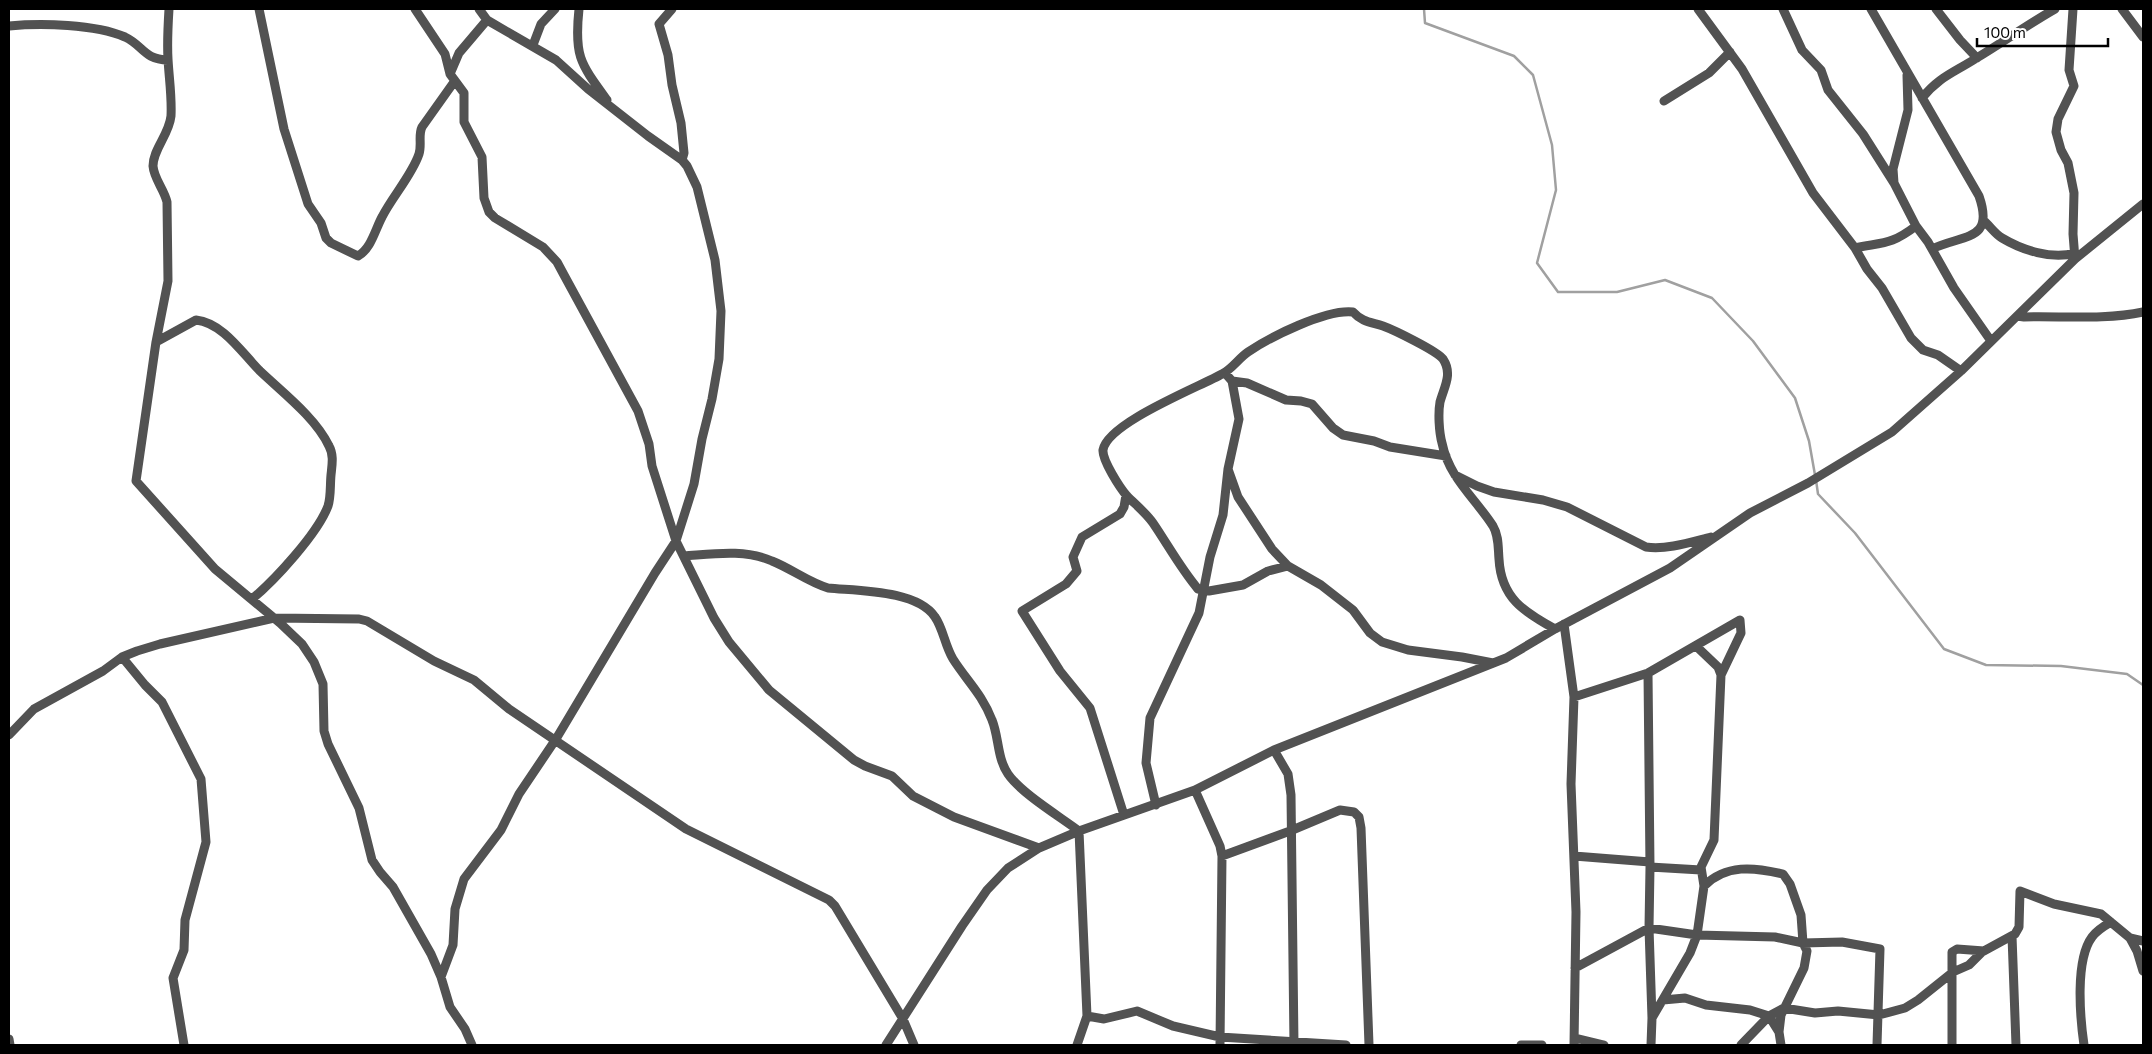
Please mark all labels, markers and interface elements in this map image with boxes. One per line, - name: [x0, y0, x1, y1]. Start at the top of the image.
- scale bar: [1977, 15, 2108, 47]
- text: 100 m: [1984, 23, 2026, 41]

